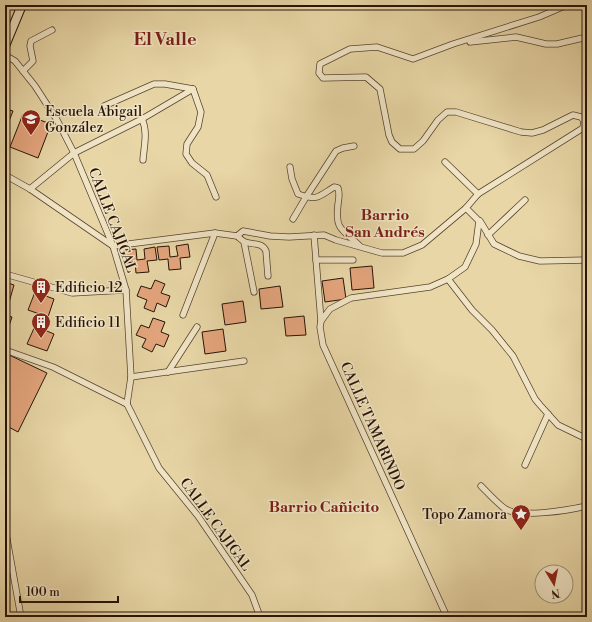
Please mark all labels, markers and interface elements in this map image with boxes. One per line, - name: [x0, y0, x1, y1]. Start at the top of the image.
- district label: El Valle: [133, 28, 197, 51]
- place label: Escuela Abigail González: [45, 103, 142, 137]
- school or university icon: Escuela Abigail González: [20, 108, 42, 136]
- street label: CALLE CAJIGAL: [84, 165, 140, 275]
- district label: Barrio San Andrés: [345, 206, 425, 242]
- building icon: Edificio 12: [30, 276, 52, 304]
- place label: Edificio 12: [55, 279, 123, 297]
- building icon: Edificio 11: [30, 311, 52, 339]
- place label: Edificio 11: [55, 314, 121, 332]
- street label: CALLE TAMARINDO: [336, 359, 409, 494]
- street label: CALLE CAJIGAL: [175, 475, 255, 575]
- district label: Barrio Cañicito: [269, 498, 380, 517]
- place icon: Topo Zamora: [510, 503, 532, 531]
- place label: Topo Zamora: [422, 506, 508, 524]
- north arrow: [534, 564, 574, 604]
- scale bar: [20, 578, 118, 604]
- text: 100 m: [26, 585, 60, 600]
- text: N: [550, 585, 561, 601]

